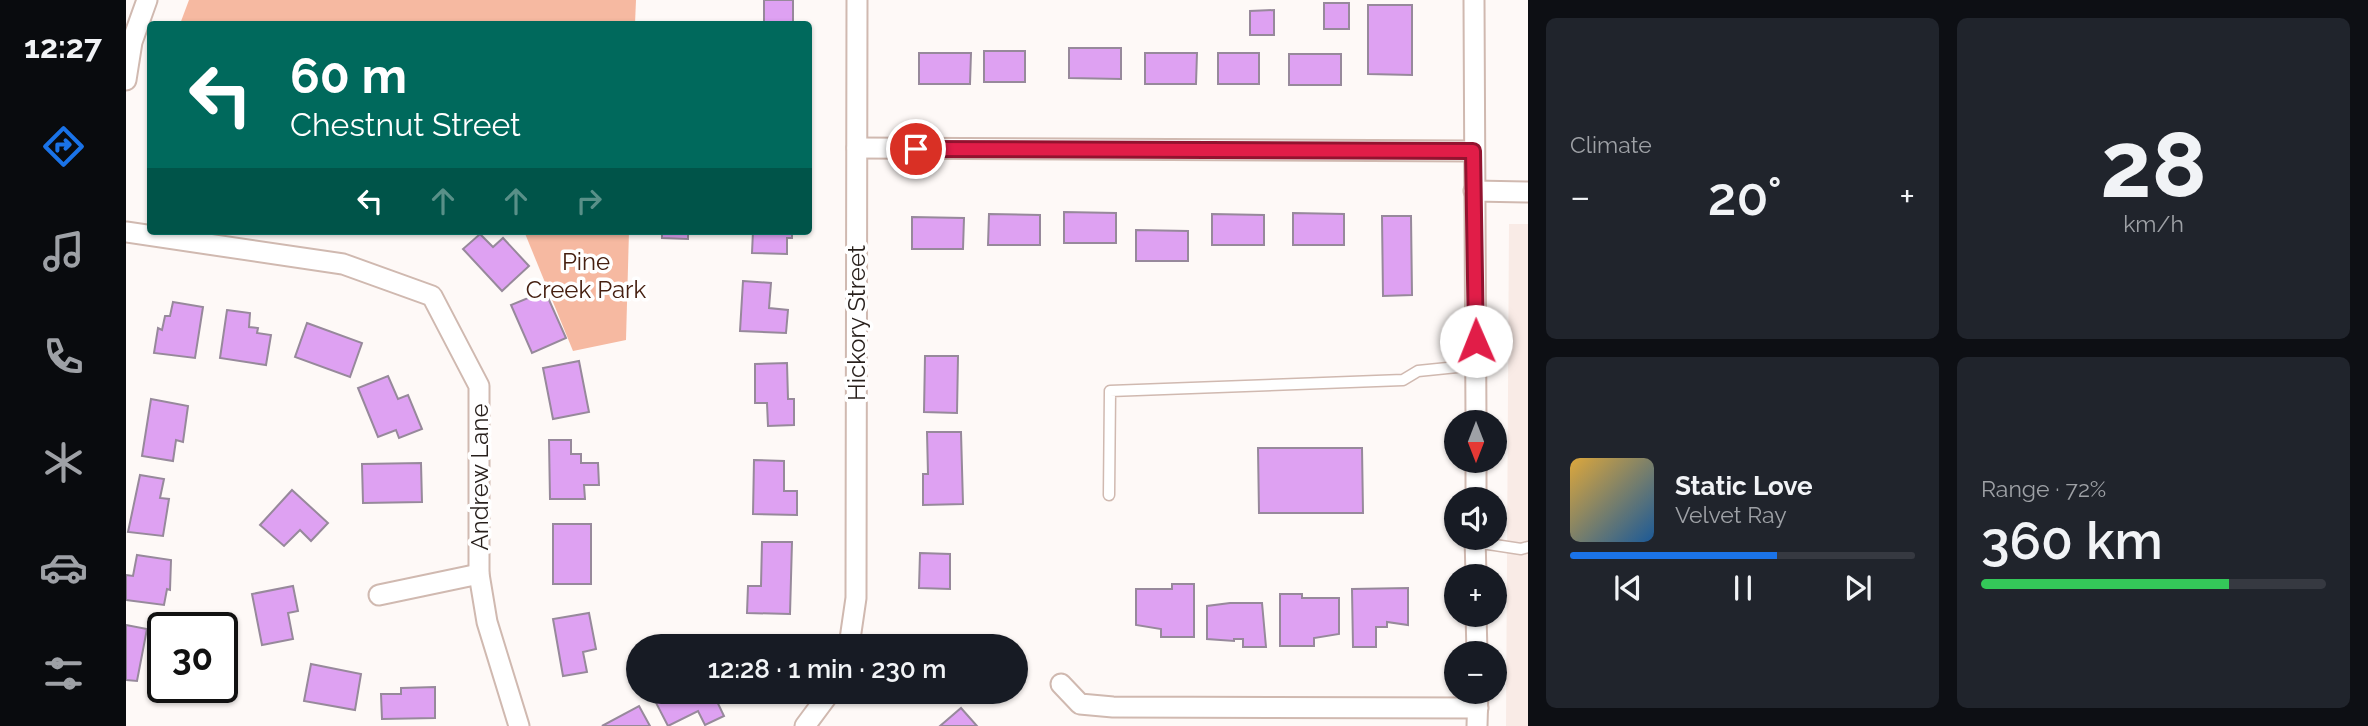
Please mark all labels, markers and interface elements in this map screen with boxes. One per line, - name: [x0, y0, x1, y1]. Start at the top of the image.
- text: 12:27: [24, 28, 102, 65]
- text: 60 m: [290, 47, 407, 104]
- icon: left: [175, 49, 266, 140]
- text: Chestnut Street: [290, 106, 521, 143]
- text: 28: [2100, 111, 2207, 218]
- pin: [886, 119, 946, 179]
- icon: directions: [39, 122, 88, 171]
- icon: arrive: [897, 130, 935, 168]
- text: Climate: [1570, 131, 1652, 158]
- text: 20°: [1708, 166, 1782, 227]
- text: −: [1570, 174, 1590, 219]
- text: +: [1899, 174, 1915, 219]
- icon: left: [351, 182, 389, 220]
- icon: ahead: [424, 182, 462, 220]
- icon: ahead: [497, 182, 535, 220]
- icon: right: [570, 182, 608, 220]
- text: km/h: [2123, 210, 2184, 237]
- icon: music: [39, 227, 88, 276]
- street label: Hickory Street: [842, 245, 871, 401]
- park label: Pine Creek Park: [526, 247, 647, 304]
- position arrow: [1439, 304, 1513, 378]
- icon: phone: [39, 332, 88, 381]
- street label: Andrew Lane: [465, 403, 494, 551]
- north arrow: [1444, 410, 1507, 472]
- map controls: [1444, 410, 1507, 704]
- icon: climate: [39, 438, 88, 487]
- text: Static Love: [1675, 471, 1813, 501]
- text: Range · 72%: [1981, 475, 2106, 502]
- button: sound: [1444, 487, 1507, 550]
- text: Velvet Ray: [1675, 501, 1787, 528]
- text: 360 km: [1981, 510, 2163, 571]
- icon: car: [39, 543, 88, 592]
- button: +: [1444, 564, 1507, 627]
- icon: previous: [1609, 569, 1647, 607]
- icon: pause: [1724, 569, 1762, 607]
- icon: next: [1839, 569, 1877, 607]
- speed limit sign: 30: [147, 612, 238, 703]
- button: −: [1444, 641, 1507, 704]
- icon: filters: [39, 649, 88, 698]
- text: 12:28 · 1 min · 230 m: [708, 654, 946, 684]

